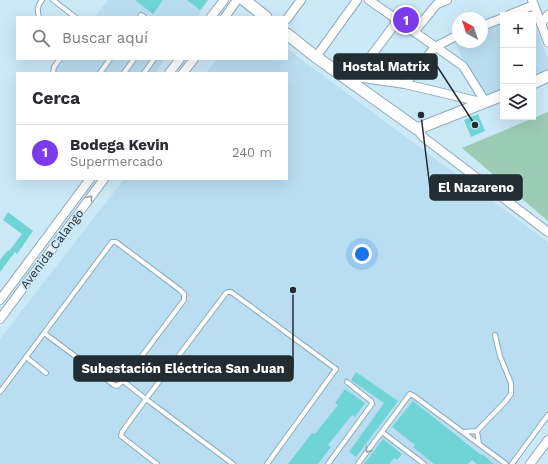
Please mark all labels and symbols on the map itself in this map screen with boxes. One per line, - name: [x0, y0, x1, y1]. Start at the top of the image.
- pin: 1: [393, 5, 419, 35]
- north arrow: [452, 12, 488, 48]
- callout: Hostal Matrix: [334, 54, 437, 79]
- text: Hostal Matrix: [342, 59, 430, 74]
- callout: El Nazareno: [430, 175, 522, 200]
- text: El Nazareno: [438, 180, 514, 195]
- one-way arrow: [85, 195, 93, 202]
- street label: Avenida Calango: [18, 206, 86, 292]
- your location: [352, 244, 372, 264]
- callout: Subestación Eléctrica San Juan: [74, 356, 293, 381]
- text: Subestación Eléctrica San Juan: [82, 361, 284, 376]
- one-way arrow: [366, 446, 373, 453]

